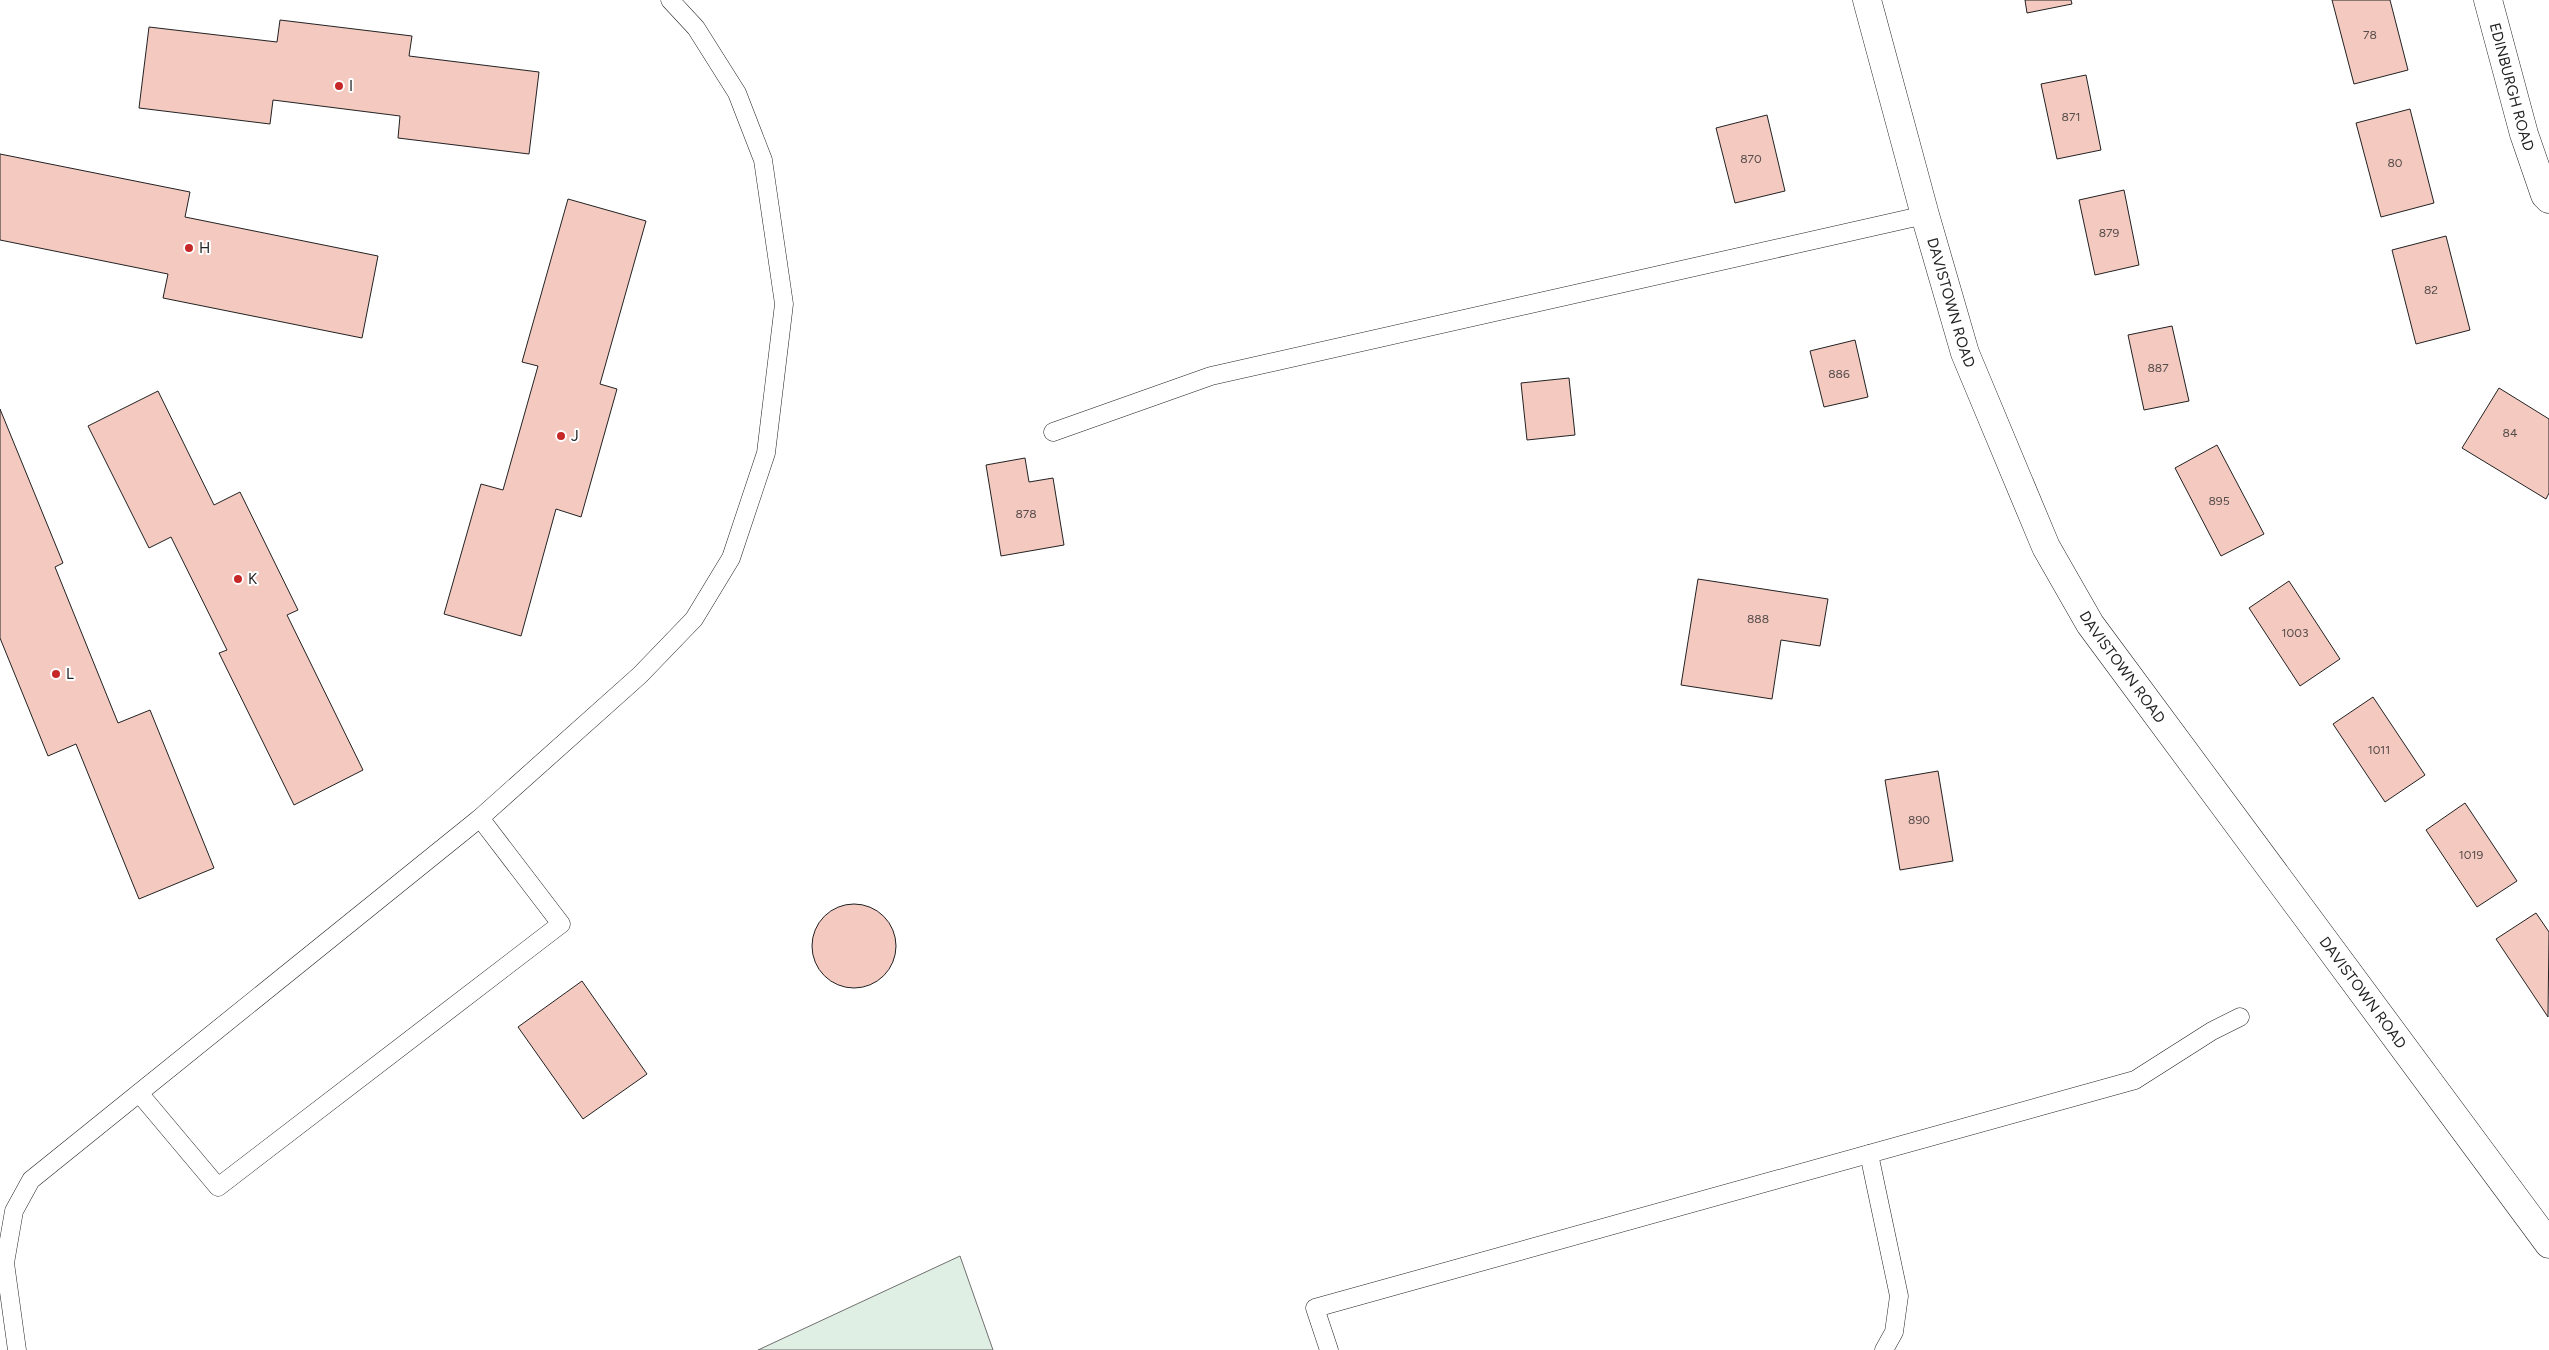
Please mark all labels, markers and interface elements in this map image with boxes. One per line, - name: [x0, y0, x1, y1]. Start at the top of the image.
- street label: EDINBURGH ROAD: [2486, 21, 2538, 153]
- house number: 78: [2363, 28, 2377, 42]
- place label: I: [349, 77, 353, 95]
- marker: I: [333, 80, 345, 92]
- house number: 871: [2062, 110, 2080, 124]
- house number: 870: [1740, 152, 1762, 166]
- house number: 80: [2387, 156, 2403, 170]
- house number: 879: [2099, 226, 2120, 240]
- street label: DAVISTOWN ROAD: [1923, 236, 1979, 370]
- place label: H: [199, 239, 210, 257]
- marker: H: [183, 242, 195, 254]
- house number: 82: [2424, 283, 2438, 297]
- house number: 887: [2147, 361, 2169, 375]
- house number: 886: [1828, 367, 1850, 381]
- house number: 84: [2503, 426, 2518, 440]
- place label: J: [571, 427, 579, 445]
- marker: J: [555, 430, 567, 442]
- house number: 895: [2208, 494, 2230, 508]
- house number: 878: [1015, 507, 1037, 521]
- place label: K: [248, 570, 258, 588]
- marker: K: [232, 573, 244, 585]
- street label: DAVISTOWN ROAD: [2075, 608, 2169, 727]
- house number: 888: [1747, 612, 1769, 626]
- house number: 1003: [2282, 626, 2308, 640]
- place label: L: [66, 665, 74, 683]
- marker: L: [50, 668, 62, 680]
- house number: 1011: [2368, 743, 2390, 757]
- house number: 890: [1908, 813, 1930, 827]
- house number: 1019: [2459, 848, 2483, 862]
- street label: DAVISTOWN ROAD: [2316, 933, 2410, 1052]

